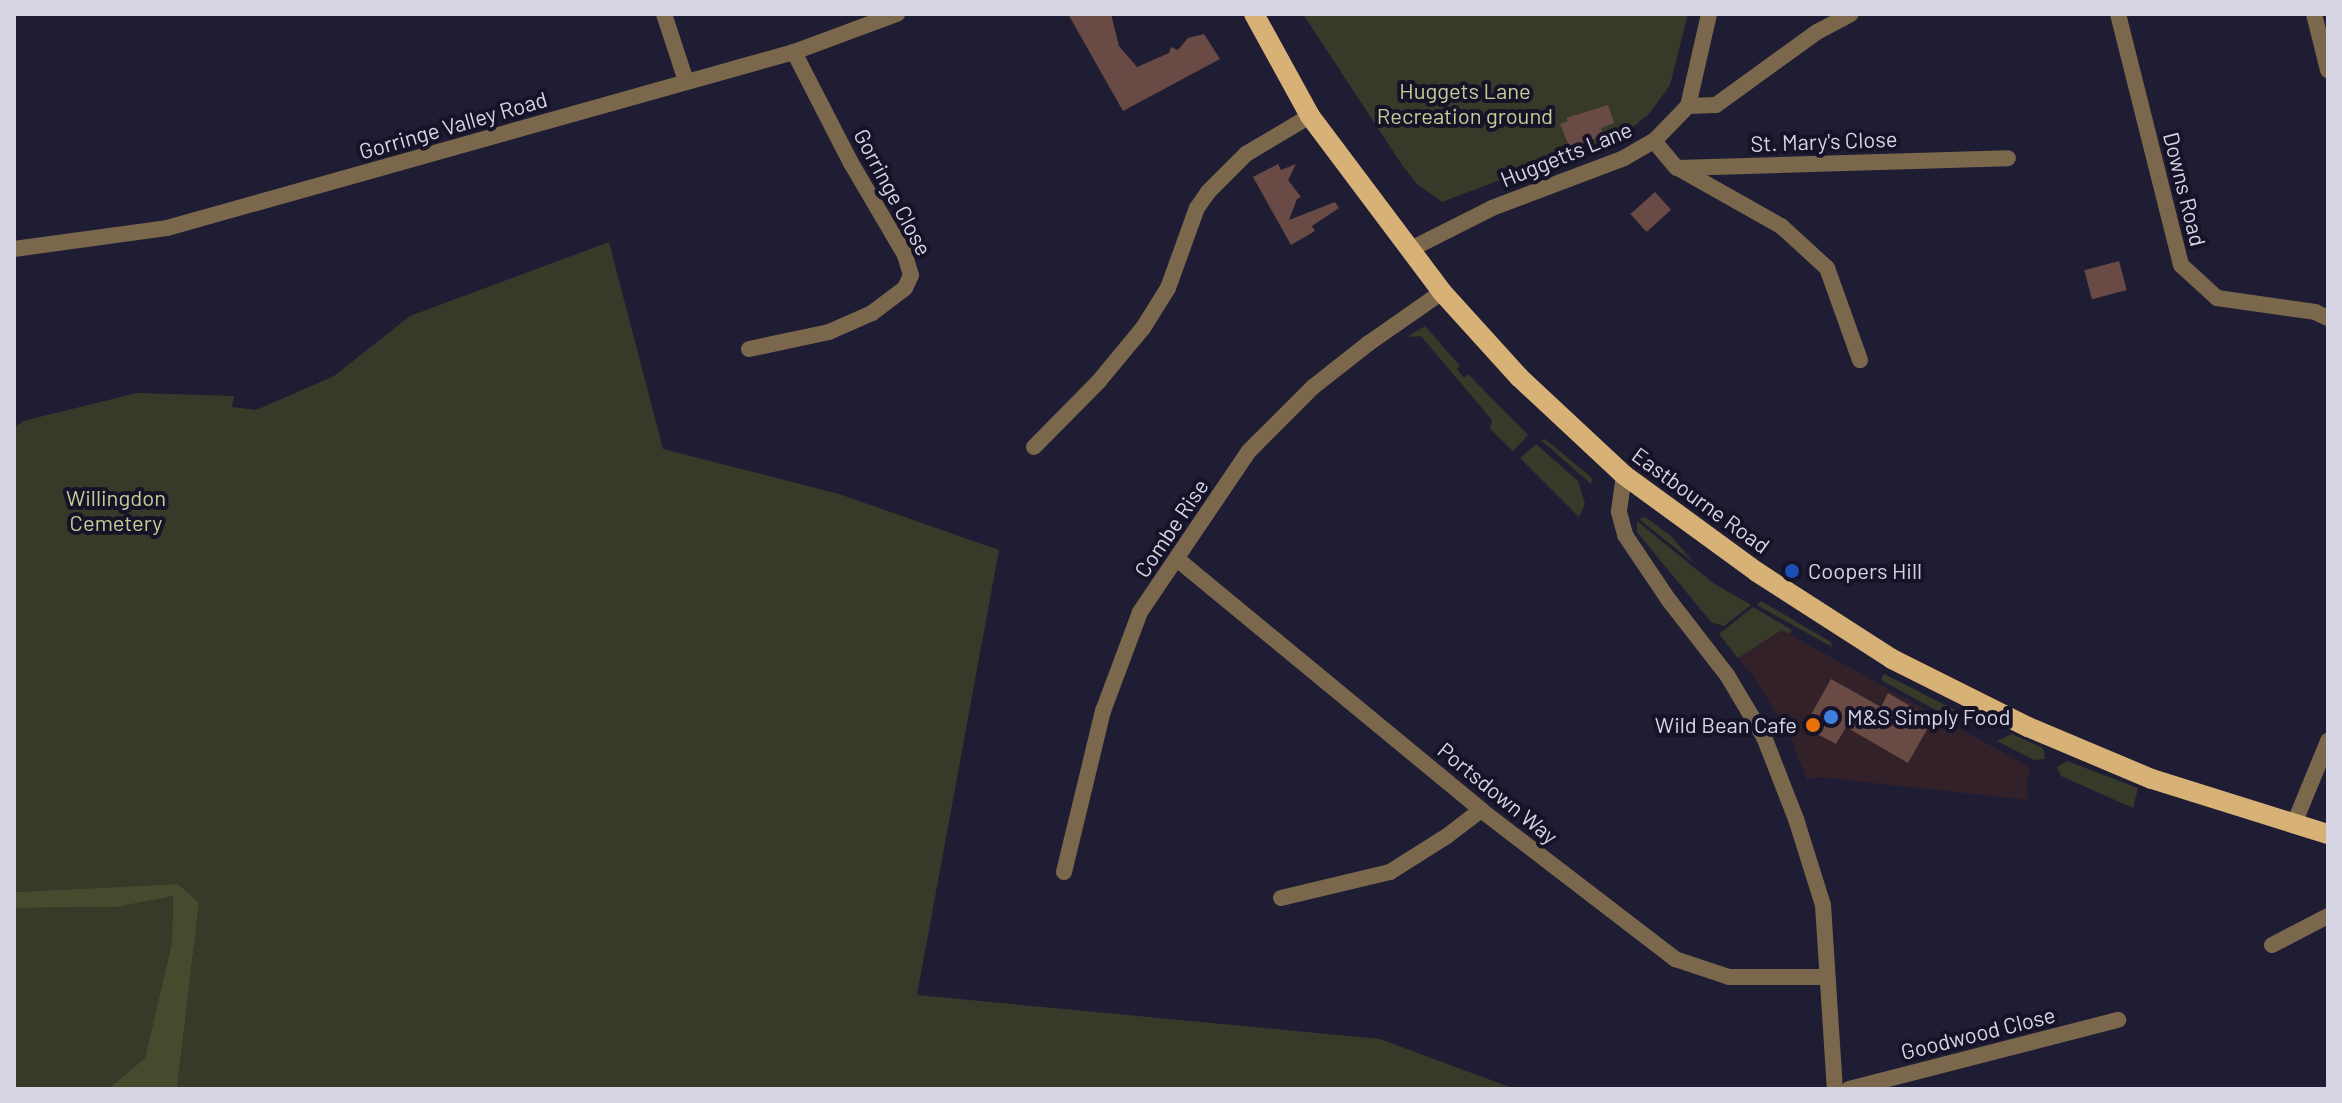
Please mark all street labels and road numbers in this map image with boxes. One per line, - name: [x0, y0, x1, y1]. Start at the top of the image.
- street label: Gorringe Valley Road: [356, 85, 550, 165]
- street label: Huggetts Lane: [1496, 116, 1636, 192]
- street label: Gorringe Close: [849, 124, 937, 260]
- street label: St. Mary's Close: [1750, 125, 1898, 157]
- street label: Downs Road: [2158, 129, 2212, 249]
- street label: Eastbourne Road: [1627, 441, 1775, 559]
- street label: Combe Rise: [1129, 474, 1213, 582]
- street label: Portsdown Way: [1433, 737, 1563, 849]
- street label: Goodwood Close: [1898, 1001, 2058, 1065]

